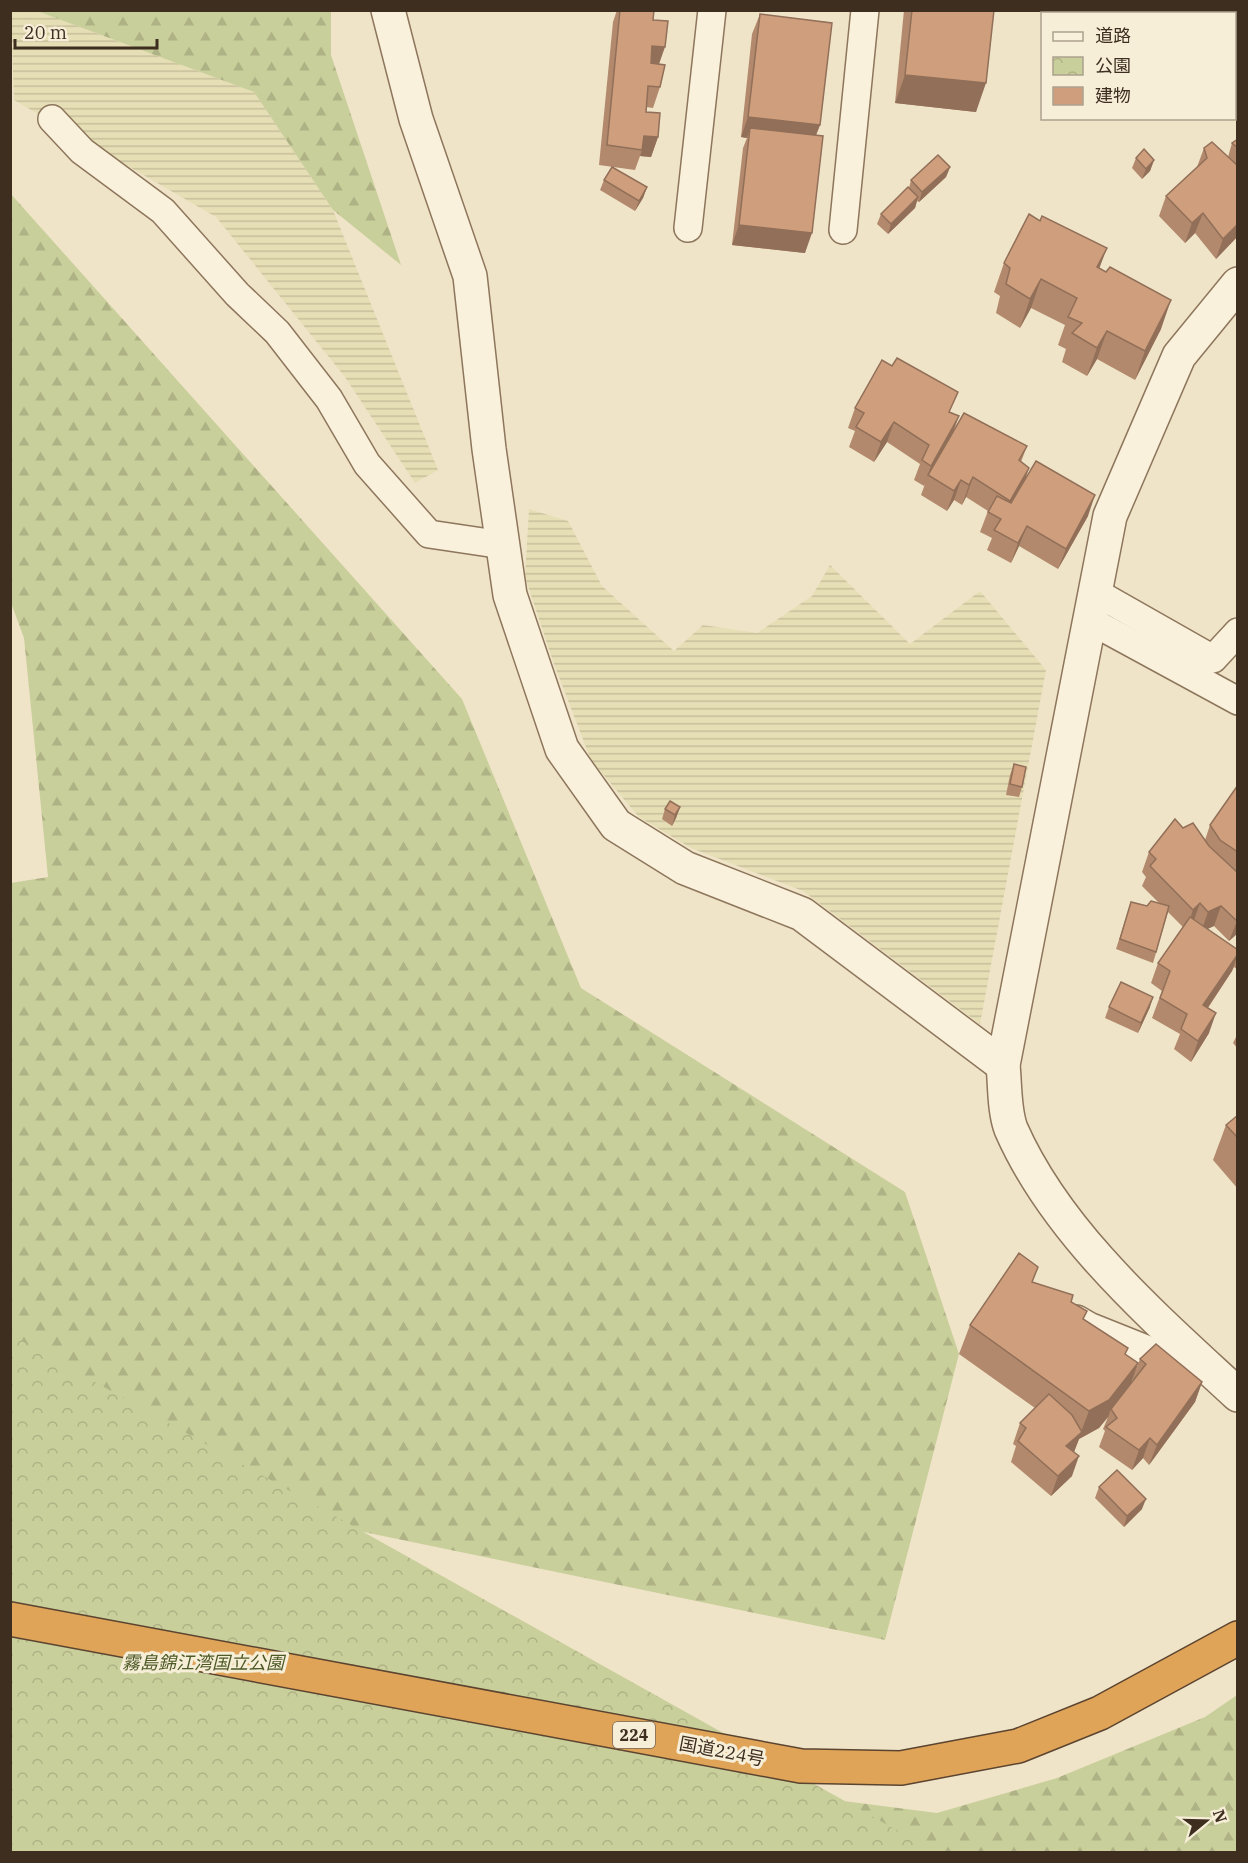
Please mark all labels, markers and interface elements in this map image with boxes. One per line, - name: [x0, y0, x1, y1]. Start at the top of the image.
- scale bar: [15, 12, 158, 50]
- legend: [1041, 12, 1236, 120]
- text: 20 m: [24, 21, 67, 44]
- text: 道路: [1095, 24, 1131, 47]
- text: 公園: [1095, 54, 1131, 77]
- text: 建物: [1095, 84, 1131, 107]
- park label: 霧島錦江湾国立公園: [122, 1651, 287, 1674]
- road number: 224: [613, 1722, 655, 1748]
- street label: 国道224号: [677, 1731, 767, 1771]
- north arrow: [1176, 1791, 1236, 1851]
- text: N: [1209, 1807, 1232, 1825]

